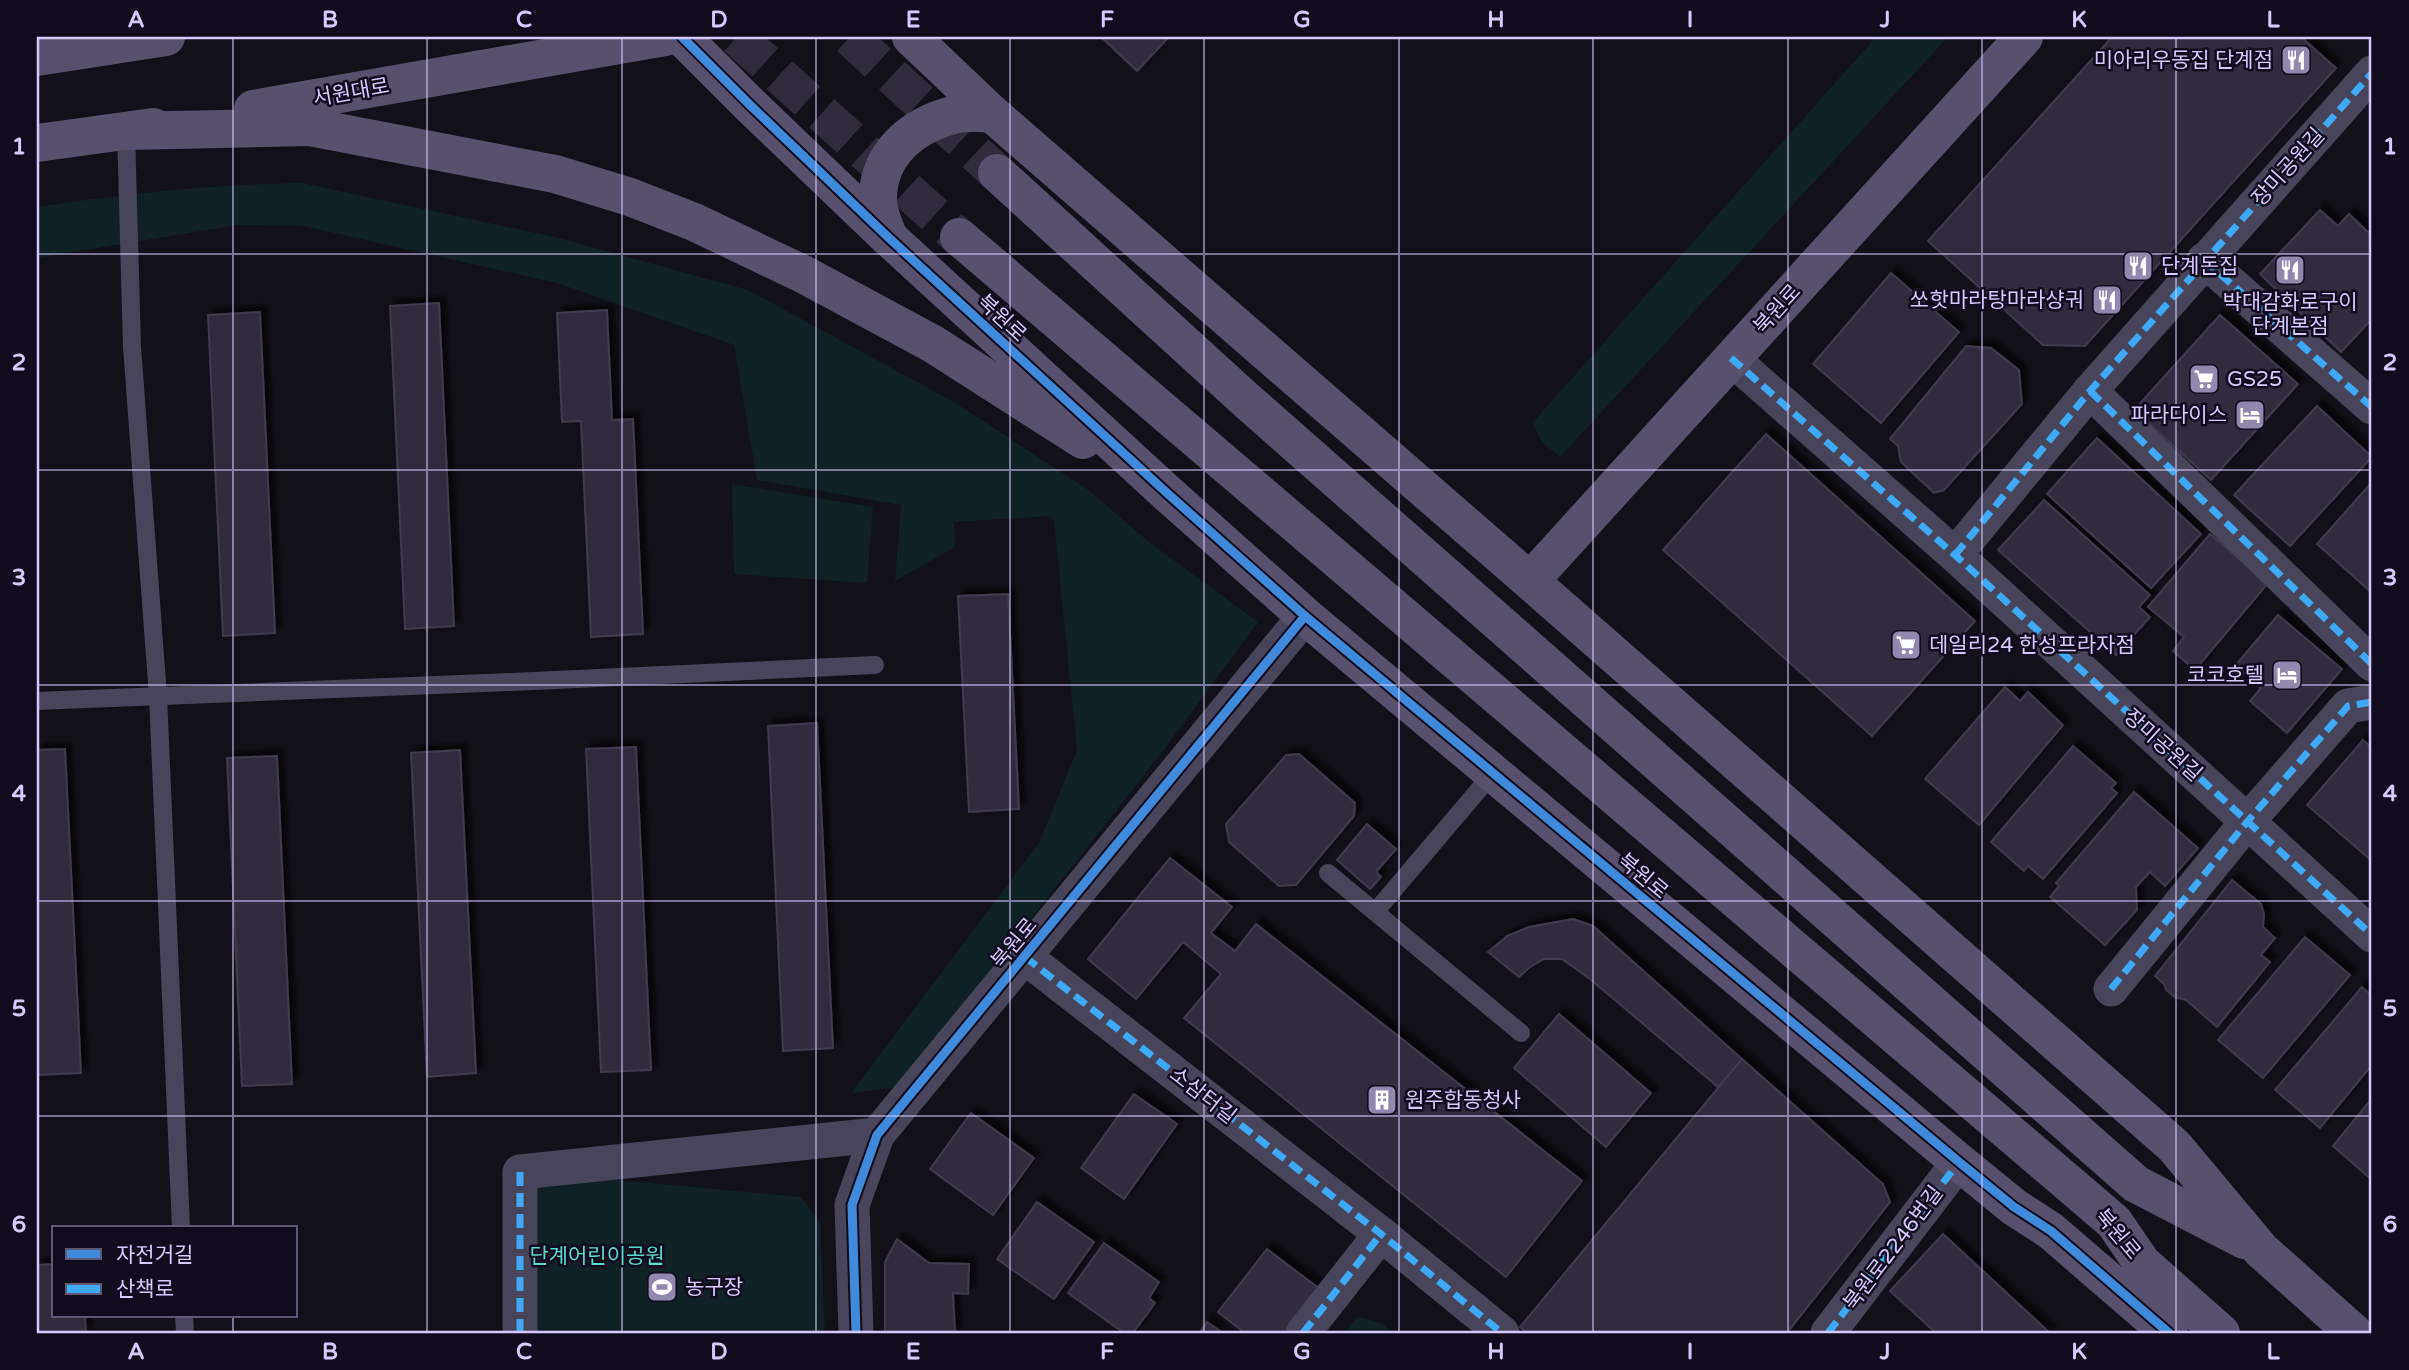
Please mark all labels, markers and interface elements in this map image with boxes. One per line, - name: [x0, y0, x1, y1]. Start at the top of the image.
- text: A: [127, 6, 145, 34]
- text: B: [322, 6, 338, 34]
- text: C: [516, 6, 532, 34]
- text: D: [710, 6, 728, 34]
- text: E: [906, 6, 920, 34]
- text: F: [1100, 6, 1114, 34]
- text: G: [1293, 6, 1311, 34]
- text: H: [1487, 6, 1505, 34]
- text: I: [1687, 6, 1693, 34]
- text: J: [1879, 6, 1890, 34]
- text: K: [2071, 6, 2087, 34]
- text: L: [2266, 6, 2280, 34]
- restaurant icon: 미아리우동집 단계점: [2279, 43, 2313, 77]
- place label: 미아리우동집 단계점: [2094, 48, 2273, 73]
- street label: 서원대로: [311, 73, 391, 112]
- street label: 장미공원길: [2247, 123, 2330, 212]
- text: 1: [12, 133, 26, 161]
- text: 1: [2383, 133, 2397, 161]
- restaurant icon: 단계돈집: [2121, 249, 2155, 283]
- restaurant icon: 박대감화로구이 단계본점: [2273, 253, 2307, 287]
- place label: 단계돈집: [2161, 254, 2238, 279]
- street label: 북원로: [1749, 279, 1806, 339]
- restaurant icon: 쏘핫마라탕마라샹궈: [2090, 283, 2124, 317]
- place label: 쏘핫마라탕마라샹궈: [1910, 288, 2084, 313]
- street label: 북원로: [972, 289, 1031, 347]
- place label: 박대감화로구이 단계본점: [2222, 290, 2358, 339]
- text: 2: [12, 349, 26, 377]
- text: 2: [2383, 349, 2397, 377]
- supermarket icon: GS25: [2187, 362, 2221, 396]
- place label: GS25: [2227, 367, 2282, 392]
- hotel icon: 파라다이스: [2233, 398, 2267, 432]
- place label: 파라다이스: [2130, 403, 2227, 428]
- text: 3: [12, 564, 26, 592]
- text: 3: [2383, 564, 2397, 592]
- supermarket icon: 데일리24 한성프라자점: [1889, 628, 1923, 662]
- place label: 데일리24 한성프라자점: [1929, 633, 2135, 658]
- hotel icon: 코코호텔: [2270, 658, 2304, 692]
- place label: 코코호텔: [2187, 663, 2264, 688]
- street label: 장미공원길: [2118, 704, 2207, 787]
- text: 4: [12, 780, 27, 808]
- text: 4: [2383, 780, 2398, 808]
- street label: 북원로: [1612, 848, 1673, 905]
- street label: 북원로: [986, 913, 1043, 974]
- text: 5: [12, 995, 26, 1023]
- text: 5: [2383, 995, 2397, 1023]
- street label: 소삼터길: [1165, 1062, 1241, 1129]
- building icon: 원주합동청사: [1365, 1083, 1399, 1117]
- place label: 원주합동청사: [1405, 1088, 1521, 1113]
- street label: 북원로2246번길: [1838, 1181, 1948, 1315]
- street label: 북원로: [2089, 1204, 2146, 1265]
- text: 6: [12, 1211, 26, 1239]
- text: 6: [2383, 1211, 2397, 1239]
- legend: [52, 1226, 298, 1318]
- text: 자전거길: [116, 1243, 193, 1268]
- park label: 단계어린이공원: [529, 1244, 665, 1269]
- sports icon: 농구장: [645, 1270, 679, 1304]
- place label: 농구장: [685, 1275, 743, 1300]
- text: 산책로: [116, 1277, 174, 1302]
- text: A: [127, 1338, 145, 1366]
- text: B: [322, 1338, 338, 1366]
- text: C: [516, 1338, 532, 1366]
- text: D: [710, 1338, 728, 1366]
- text: E: [906, 1338, 920, 1366]
- text: F: [1100, 1338, 1114, 1366]
- text: G: [1293, 1338, 1311, 1366]
- text: H: [1487, 1338, 1505, 1366]
- text: I: [1687, 1338, 1693, 1366]
- text: J: [1879, 1338, 1890, 1366]
- text: K: [2071, 1338, 2087, 1366]
- text: L: [2266, 1338, 2280, 1366]

